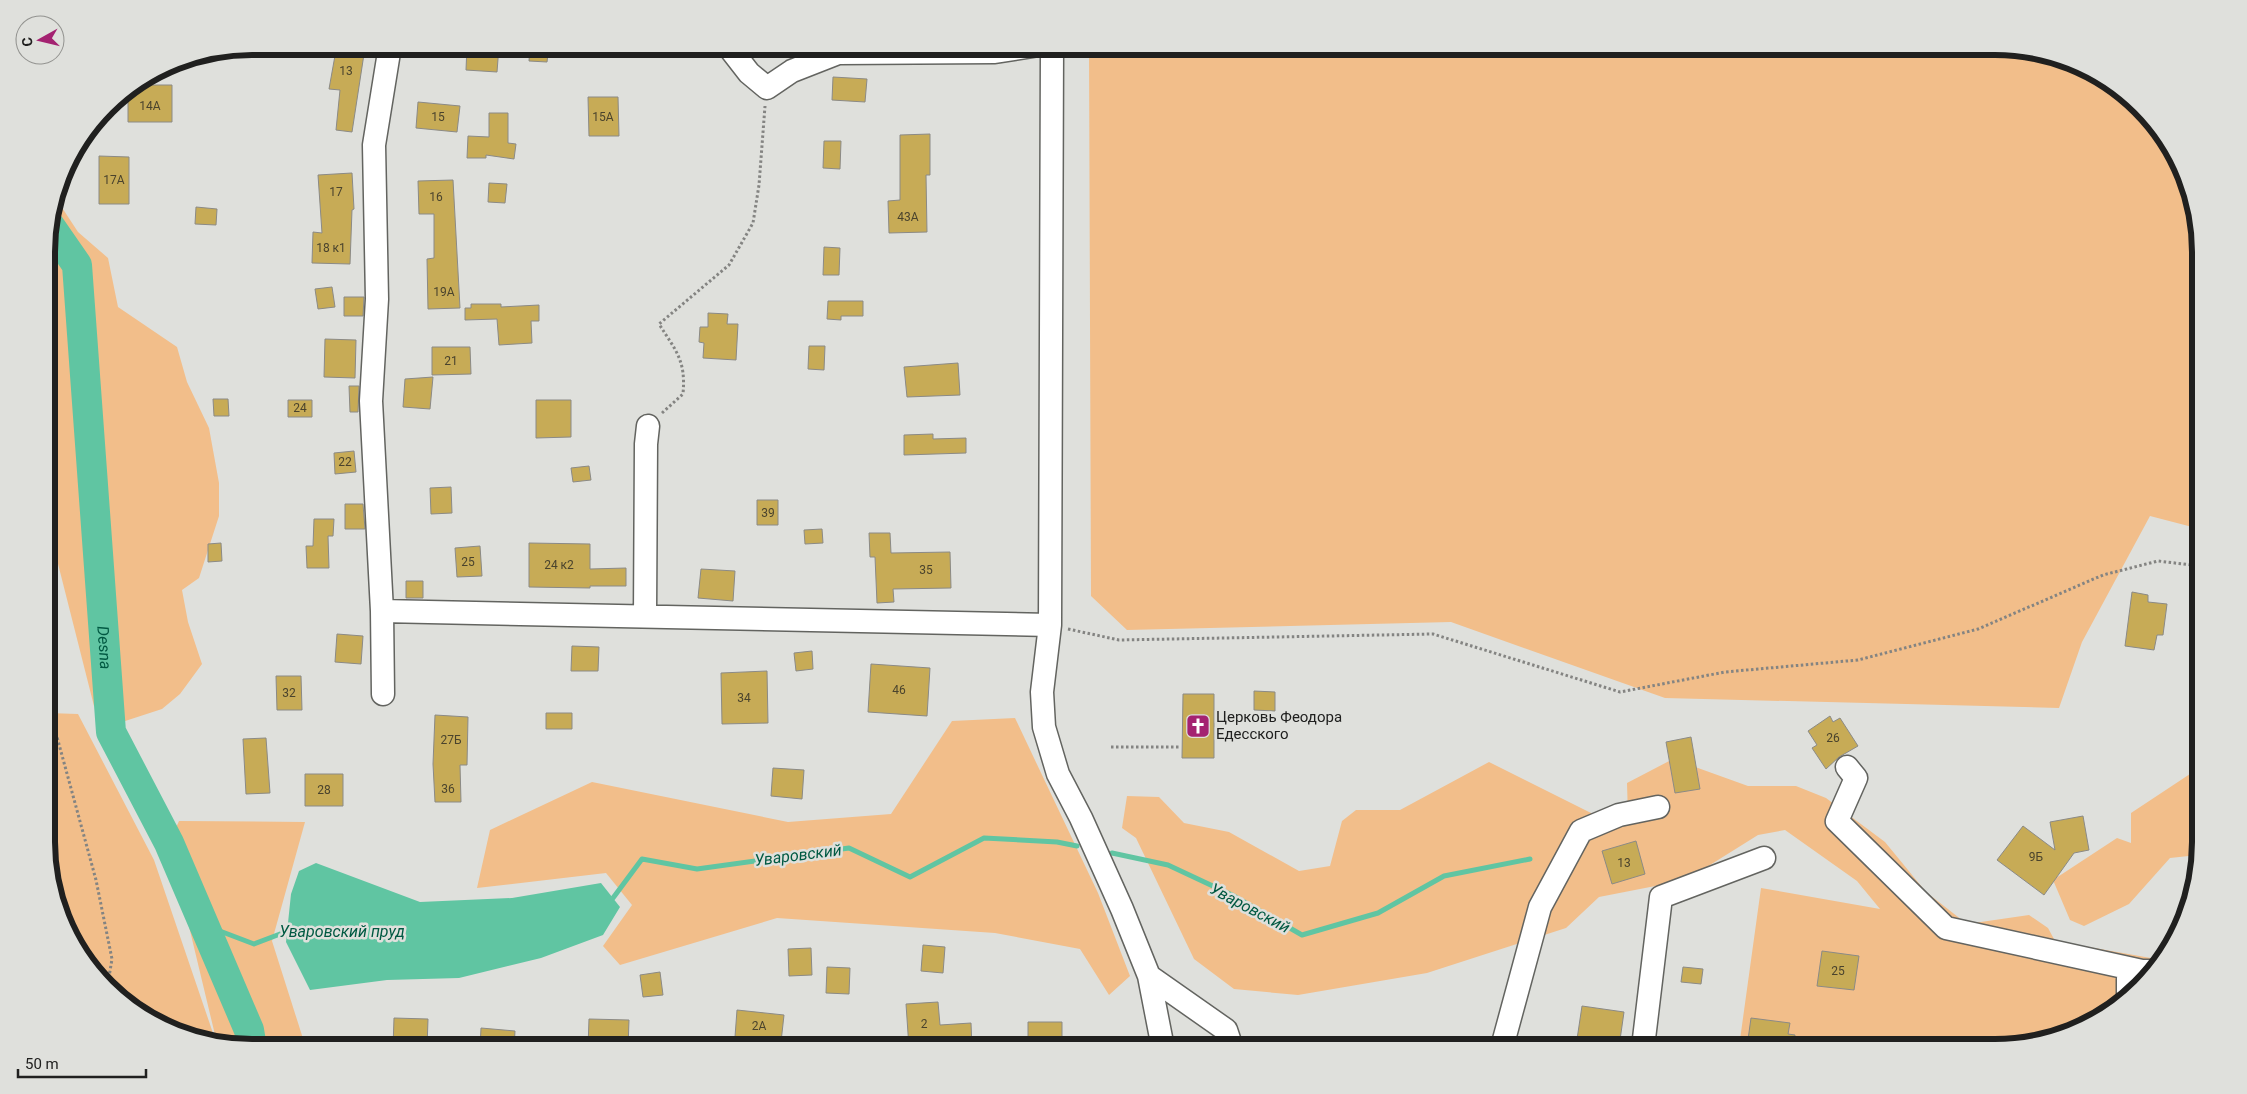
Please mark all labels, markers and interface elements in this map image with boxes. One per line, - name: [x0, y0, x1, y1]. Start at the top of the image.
- north arrow: [15, 15, 65, 65]
- text: С: [19, 36, 36, 47]
- house number: 13: [339, 64, 353, 78]
- house number: 14А: [139, 99, 161, 113]
- house number: 15: [431, 110, 445, 124]
- house number: 15А: [592, 110, 614, 124]
- house number: 17А: [103, 173, 125, 187]
- house number: 17: [329, 185, 343, 199]
- house number: 16: [429, 190, 443, 204]
- house number: 43А: [897, 210, 919, 224]
- house number: 18 к1: [316, 241, 346, 255]
- house number: 19А: [433, 285, 455, 299]
- house number: 21: [444, 354, 458, 368]
- house number: 24: [293, 401, 307, 415]
- house number: 22: [338, 455, 352, 469]
- house number: 39: [761, 506, 775, 520]
- house number: 25: [461, 555, 475, 569]
- house number: 24 к2: [544, 558, 574, 572]
- house number: 35: [919, 563, 933, 577]
- water label: Desna: [94, 625, 116, 670]
- house number: 46: [892, 683, 906, 697]
- house number: 32: [282, 686, 296, 700]
- house number: 34: [737, 691, 751, 705]
- place label: Церковь Феодора Едесского: [1216, 708, 1342, 743]
- church icon: Церковь Феодора Едесского: [1185, 713, 1211, 739]
- house number: 26: [1826, 731, 1840, 745]
- house number: 27Б: [440, 733, 462, 747]
- house number: 36: [441, 782, 455, 796]
- house number: 28: [317, 783, 331, 797]
- water label: Уваровский: [753, 840, 843, 870]
- house number: 9Б: [2029, 850, 2044, 864]
- house number: 13: [1617, 856, 1631, 870]
- water label: Уваровский: [1207, 879, 1293, 937]
- water label: Уваровский пруд: [279, 922, 405, 941]
- house number: 25: [1831, 964, 1845, 978]
- house number: 2: [921, 1017, 928, 1031]
- house number: 2А: [752, 1019, 766, 1033]
- scale bar: [18, 1046, 145, 1078]
- text: 50 m: [25, 1055, 59, 1073]

